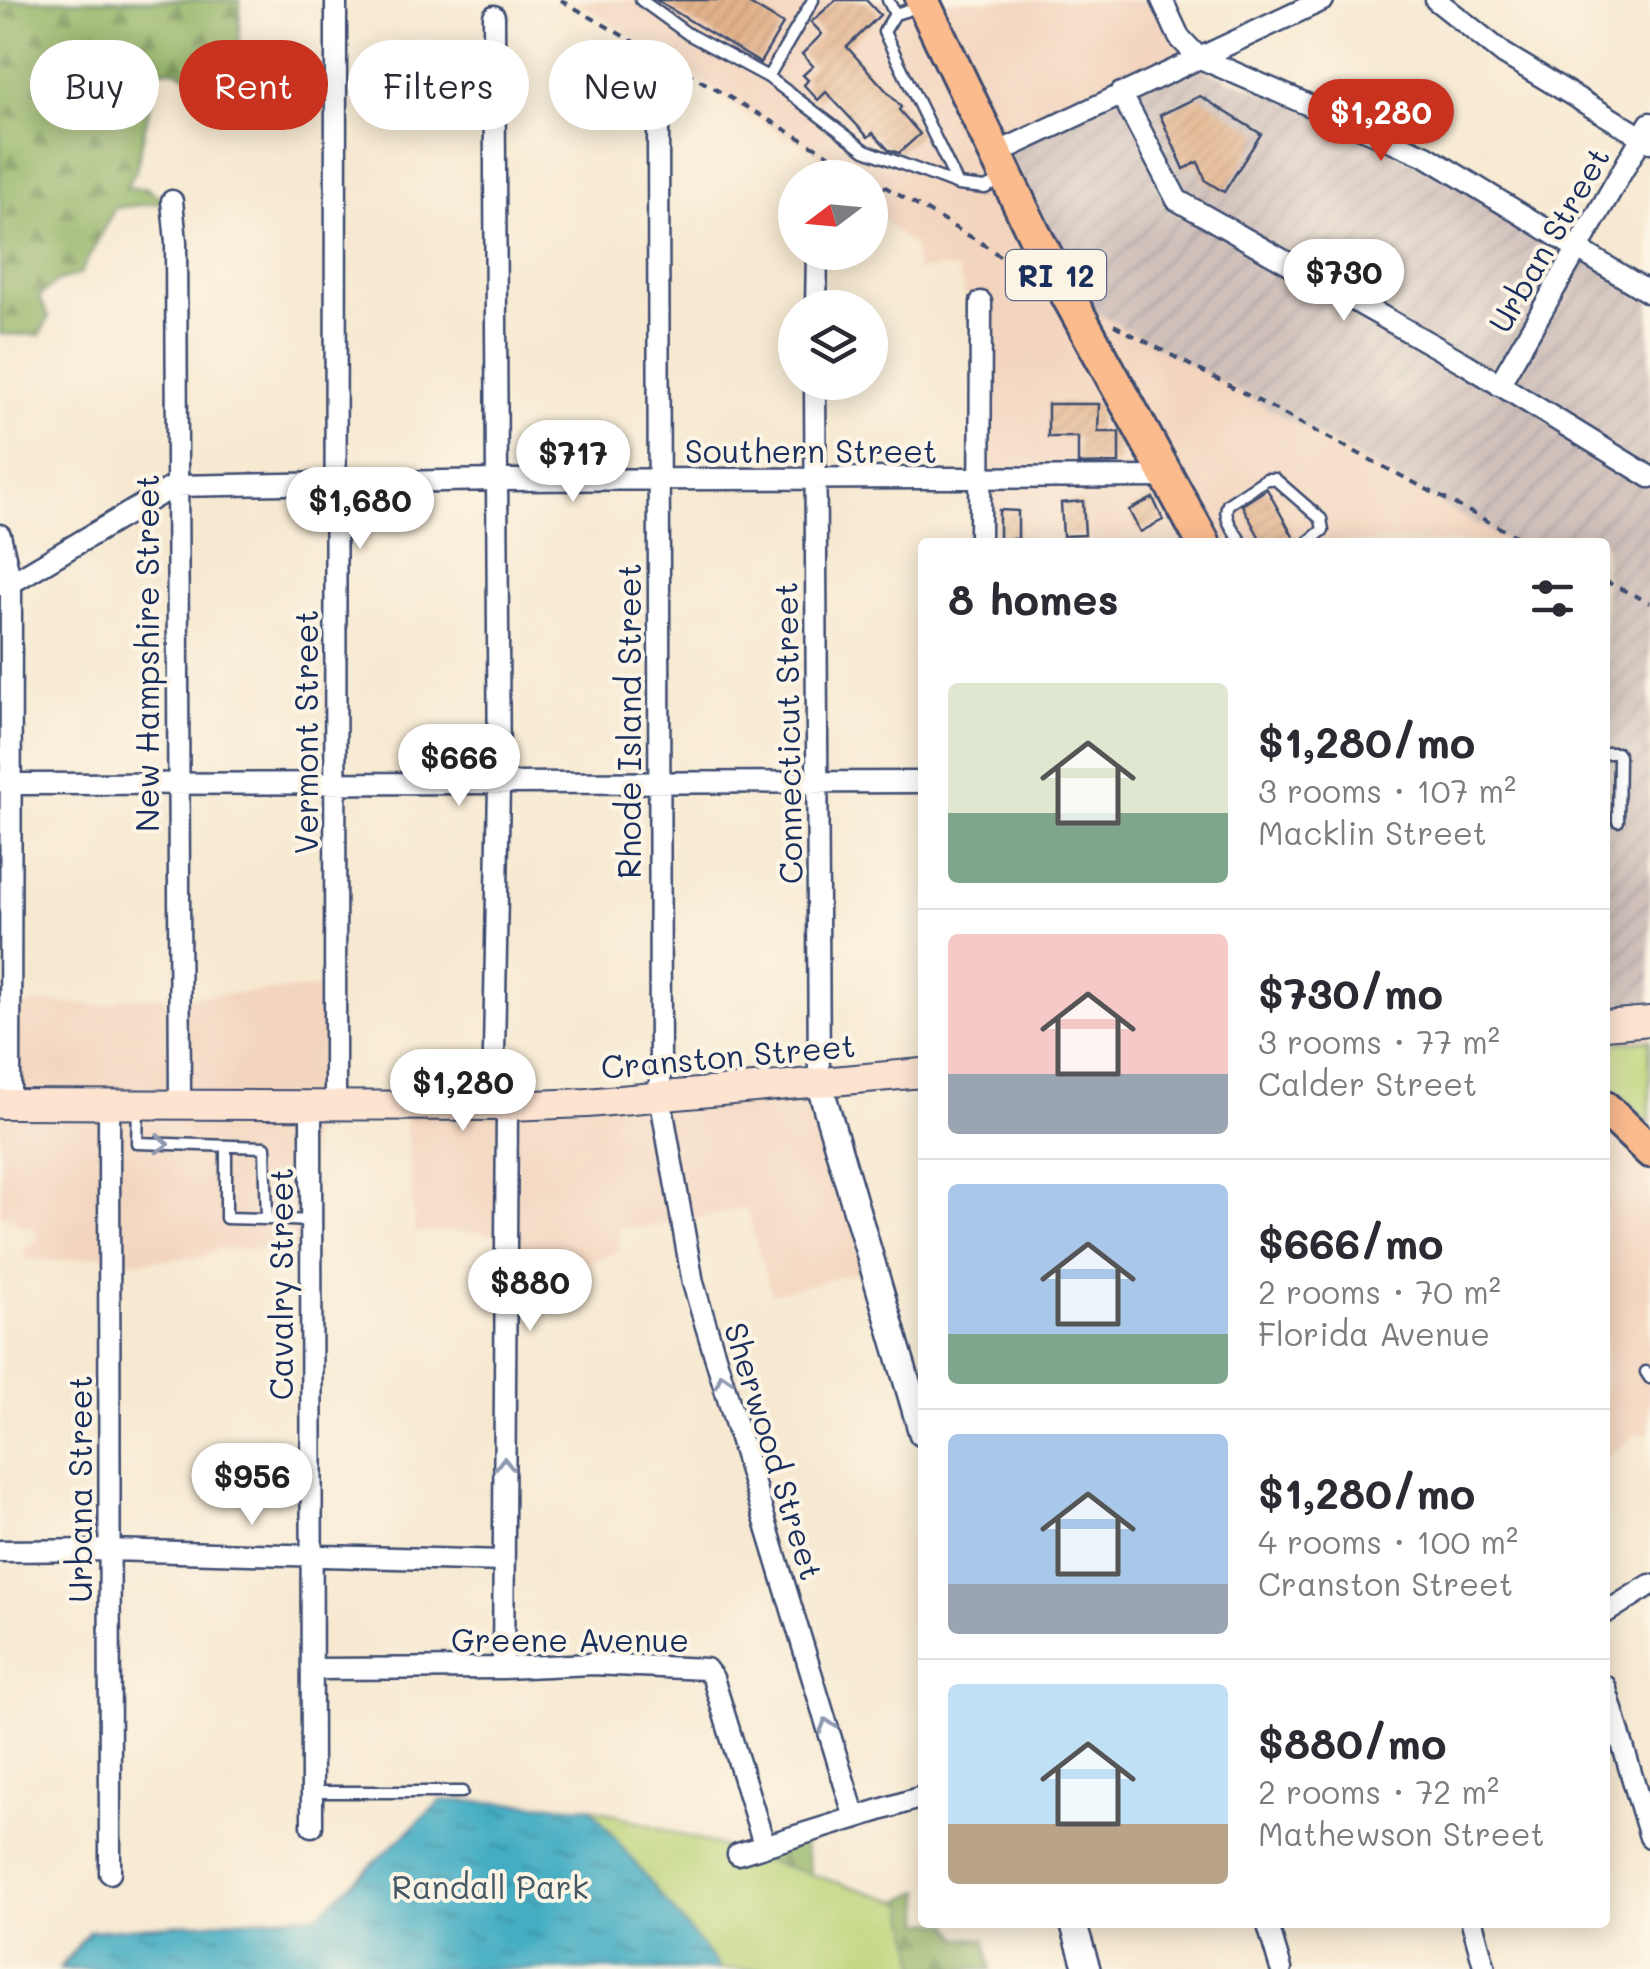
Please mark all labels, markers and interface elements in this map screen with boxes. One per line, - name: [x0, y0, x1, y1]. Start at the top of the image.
- chip: Buy: [30, 40, 159, 130]
- chip: Rent: [179, 40, 328, 130]
- chip: Filters: [348, 40, 529, 130]
- chip: New: [549, 40, 693, 130]
- pin: $1,280: [1300, 79, 1462, 164]
- text: $1,280: [1330, 90, 1432, 132]
- street label: Urban Street: [1478, 139, 1618, 339]
- north arrow: [778, 160, 888, 270]
- map controls: [778, 160, 888, 400]
- pin: $730: [1285, 239, 1403, 324]
- road number: RI 12: [1006, 250, 1106, 300]
- text: $730: [1305, 250, 1383, 292]
- button: layers: [778, 290, 888, 400]
- pin: $717: [514, 420, 632, 505]
- street label: Southern Street: [685, 429, 937, 471]
- text: $717: [538, 431, 608, 473]
- pin: $1,680: [279, 467, 441, 552]
- street label: New Hampshire Street: [125, 474, 167, 832]
- text: $1,680: [308, 478, 412, 520]
- street label: Rhode Island Street: [607, 563, 649, 879]
- text: 8 homes: [948, 571, 1119, 626]
- icon: filters: [1525, 571, 1580, 626]
- street label: Connecticut Street: [763, 582, 811, 884]
- street label: Vermont Street: [284, 610, 326, 854]
- text: $1,280/mo: [1258, 714, 1475, 769]
- icon: home: [1028, 723, 1148, 843]
- pin: $666: [400, 724, 518, 809]
- text: $666: [420, 735, 498, 777]
- text: 3 rooms · 107 m²: [1258, 769, 1516, 811]
- text: Macklin Street: [1258, 811, 1487, 853]
- text: $730/mo: [1258, 965, 1443, 1020]
- icon: home: [1028, 974, 1148, 1094]
- text: 3 rooms · 77 m²: [1258, 1020, 1500, 1062]
- street label: Cranston Street: [599, 1023, 857, 1087]
- pin: $1,280: [382, 1049, 544, 1134]
- text: $1,280: [412, 1060, 514, 1102]
- text: Calder Street: [1258, 1062, 1477, 1104]
- one-way arrow: [154, 1133, 170, 1154]
- street label: Cavalry Street: [259, 1168, 302, 1400]
- text: $666/mo: [1258, 1215, 1444, 1270]
- icon: home: [1028, 1224, 1148, 1344]
- pin: $880: [471, 1249, 589, 1334]
- text: $880: [490, 1260, 570, 1302]
- text: 2 rooms · 70 m²: [1258, 1270, 1501, 1312]
- text: Florida Avenue: [1258, 1312, 1490, 1354]
- street label: Sherwood Street: [716, 1317, 834, 1585]
- one-way arrow: [714, 1372, 734, 1389]
- street label: Urbana Street: [58, 1375, 100, 1603]
- pin: $956: [193, 1443, 311, 1528]
- text: $956: [213, 1454, 291, 1496]
- one-way arrow: [494, 1455, 515, 1471]
- text: $1,280/mo: [1258, 1465, 1475, 1520]
- icon: home: [1028, 1474, 1148, 1594]
- text: 4 rooms · 100 m²: [1258, 1520, 1518, 1562]
- text: Cranston Street: [1258, 1562, 1513, 1604]
- street label: Greene Avenue: [451, 1618, 689, 1660]
- text: $880/mo: [1258, 1715, 1446, 1770]
- one-way arrow: [818, 1717, 839, 1734]
- icon: home: [1028, 1724, 1148, 1844]
- text: 2 rooms · 72 m²: [1258, 1770, 1499, 1812]
- text: Mathewson Street: [1258, 1812, 1545, 1854]
- park label: Randall Park: [391, 1865, 589, 1907]

